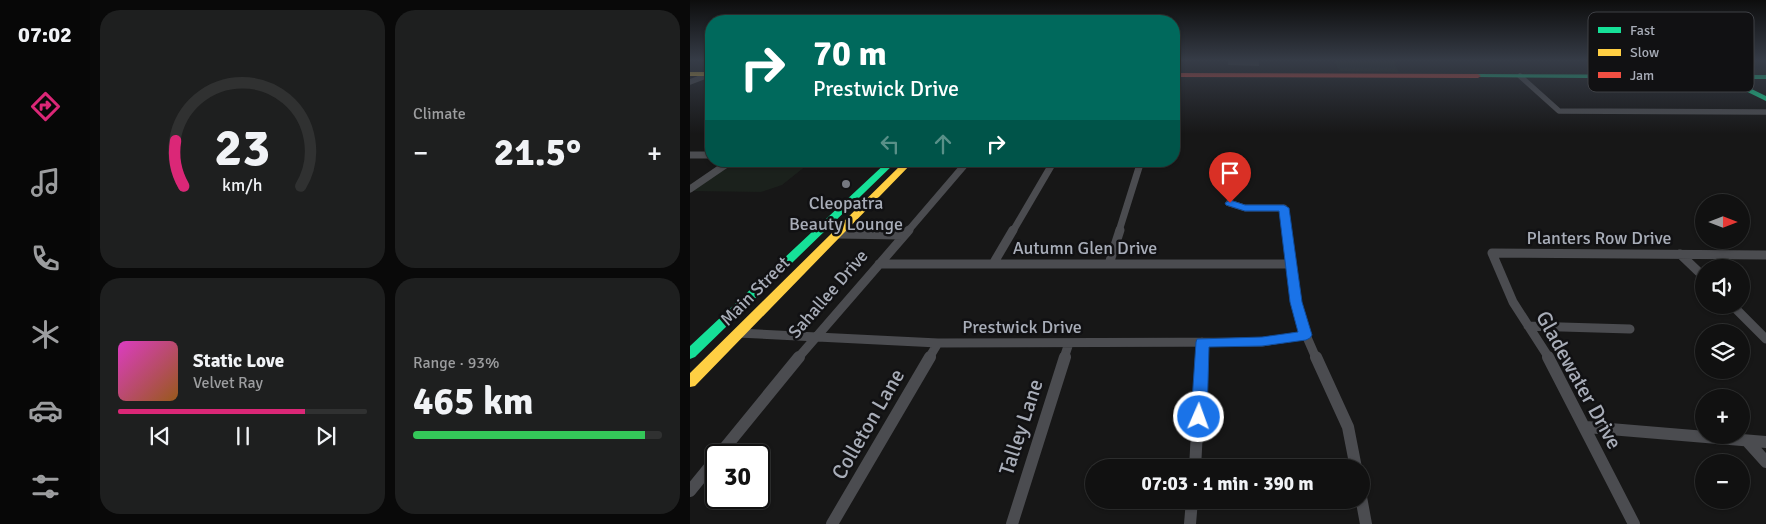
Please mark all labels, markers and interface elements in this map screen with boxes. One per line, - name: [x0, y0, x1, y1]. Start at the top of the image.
- legend: [1588, 12, 1754, 92]
- text: 07:02: [18, 21, 72, 48]
- text: Fast: [1630, 22, 1655, 39]
- text: 70 m: [813, 32, 887, 75]
- icon: right: [730, 35, 795, 100]
- text: Slow: [1630, 44, 1659, 61]
- text: Jam: [1630, 67, 1654, 84]
- text: Prestwick Drive: [813, 75, 959, 102]
- icon: directions: [28, 89, 63, 124]
- text: Climate: [413, 104, 466, 124]
- text: 23: [214, 116, 271, 180]
- text: 21.5°: [494, 129, 581, 176]
- icon: left: [876, 130, 904, 158]
- icon: ahead: [929, 130, 957, 158]
- icon: right: [982, 130, 1010, 158]
- text: −: [413, 136, 428, 170]
- text: +: [647, 136, 662, 170]
- pin: [1209, 152, 1251, 203]
- icon: arrive: [1216, 159, 1244, 187]
- icon: music: [28, 165, 63, 200]
- text: km/h: [222, 174, 263, 196]
- marker: Cleopatra Beauty Lounge: [840, 178, 852, 190]
- place label: Cleopatra Beauty Lounge: [789, 192, 903, 235]
- north arrow: [1695, 194, 1750, 249]
- map controls: [1695, 194, 1750, 509]
- street label: Planters Row Drive: [1526, 227, 1672, 249]
- street label: Autumn Glen Drive: [1013, 237, 1157, 259]
- icon: phone: [28, 241, 63, 276]
- street label: Sahallee Drive: [783, 245, 873, 343]
- street label: Main Street: [716, 252, 794, 330]
- button: sound: [1695, 259, 1750, 314]
- street label: Gladewater Drive: [1530, 306, 1628, 454]
- street label: Prestwick Drive: [962, 316, 1082, 338]
- icon: climate: [28, 317, 63, 352]
- button: layers: [1695, 324, 1750, 379]
- text: Static Love: [193, 349, 284, 373]
- text: Range · 93%: [413, 353, 499, 373]
- street label: Colleton Lane: [826, 364, 910, 484]
- text: Velvet Ray: [193, 373, 263, 393]
- street label: Talley Lane: [993, 376, 1049, 478]
- text: 465 km: [413, 378, 534, 425]
- button: +: [1695, 389, 1750, 444]
- position arrow: [1172, 390, 1224, 442]
- icon: car: [28, 393, 63, 428]
- icon: previous: [146, 422, 174, 450]
- icon: pause: [229, 422, 257, 450]
- icon: next: [312, 422, 340, 450]
- speed limit sign: 30: [705, 444, 770, 509]
- button: −: [1695, 454, 1750, 509]
- icon: filters: [28, 469, 63, 504]
- text: 07:03 · 1 min · 390 m: [1141, 472, 1314, 496]

